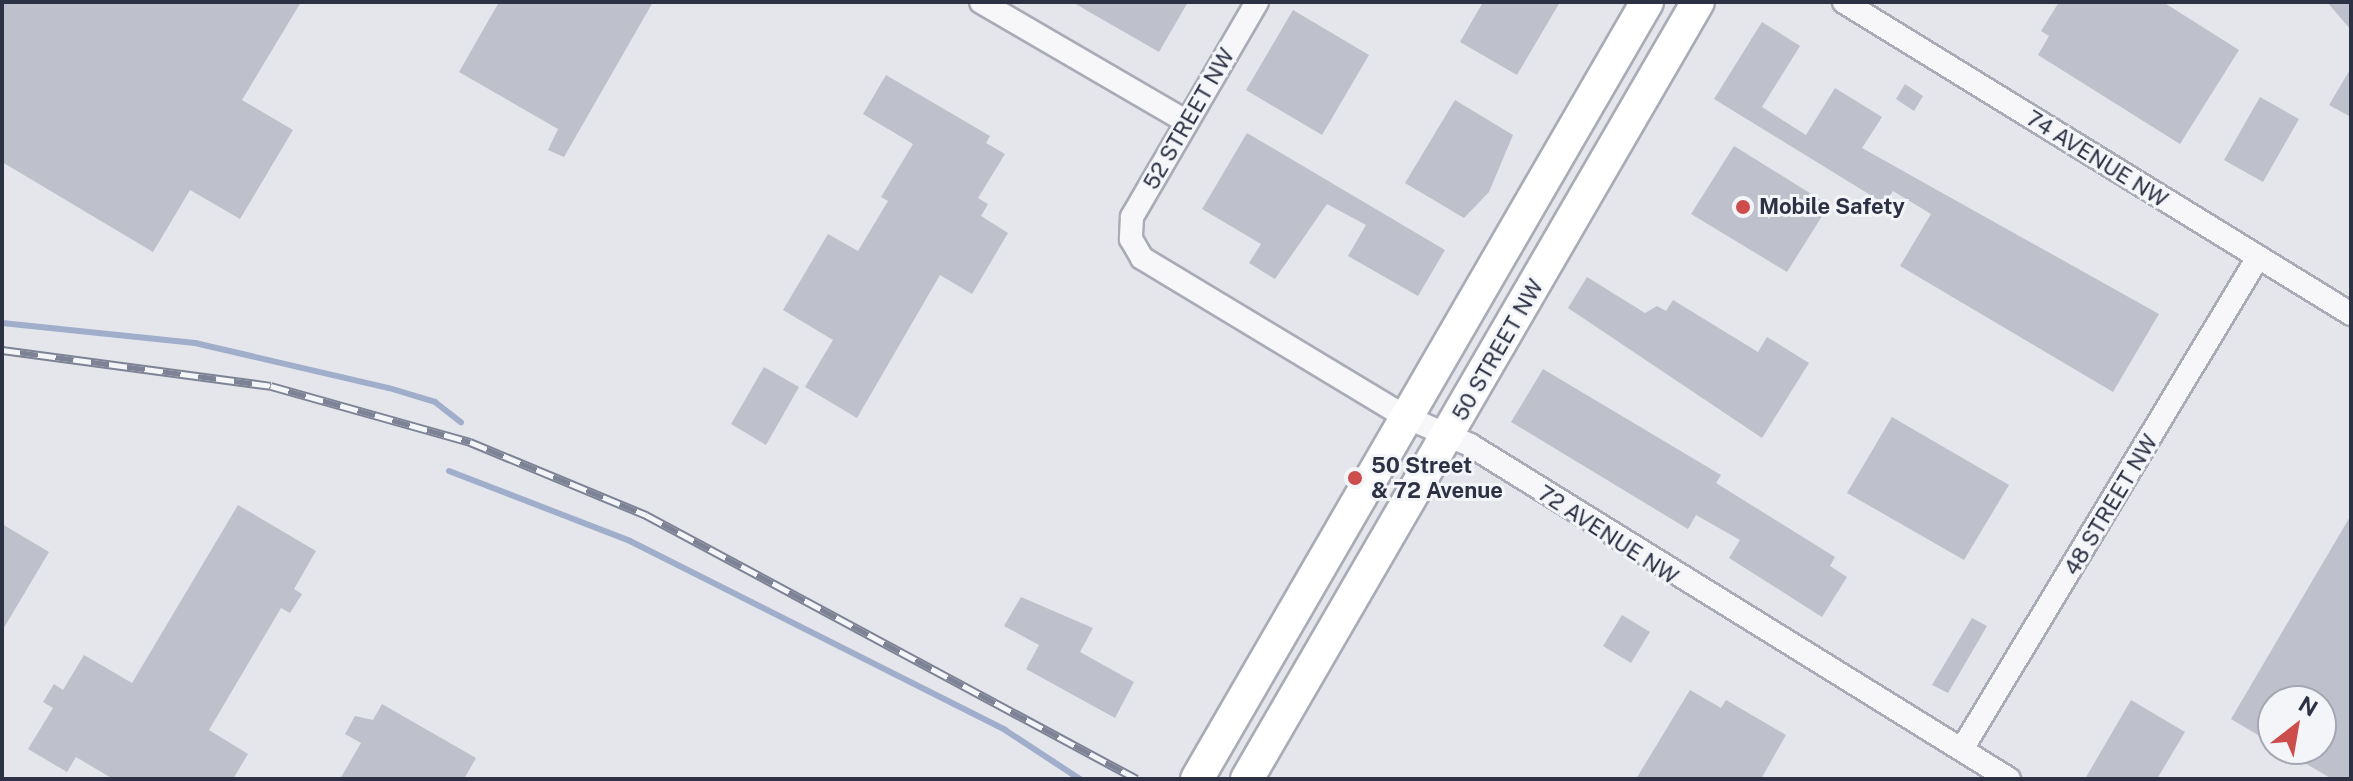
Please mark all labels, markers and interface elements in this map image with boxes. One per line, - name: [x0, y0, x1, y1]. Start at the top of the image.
- street label: 52 STREET NW: [1138, 44, 1240, 194]
- street label: 74 AVENUE NW: [2021, 105, 2173, 213]
- place label: Mobile Safety: [1759, 194, 1905, 220]
- marker: Mobile Safety: [1734, 198, 1752, 216]
- street label: 50 STREET NW: [1447, 275, 1549, 425]
- street label: 48 STREET NW: [2059, 430, 2163, 580]
- place label: 50 Street & 72 Avenue: [1371, 452, 1503, 504]
- marker: 50 Street & 72 Avenue: [1346, 469, 1364, 487]
- street label: 72 AVENUE NW: [1533, 480, 1683, 590]
- north arrow: [2257, 685, 2337, 765]
- text: N: [2294, 691, 2322, 722]

